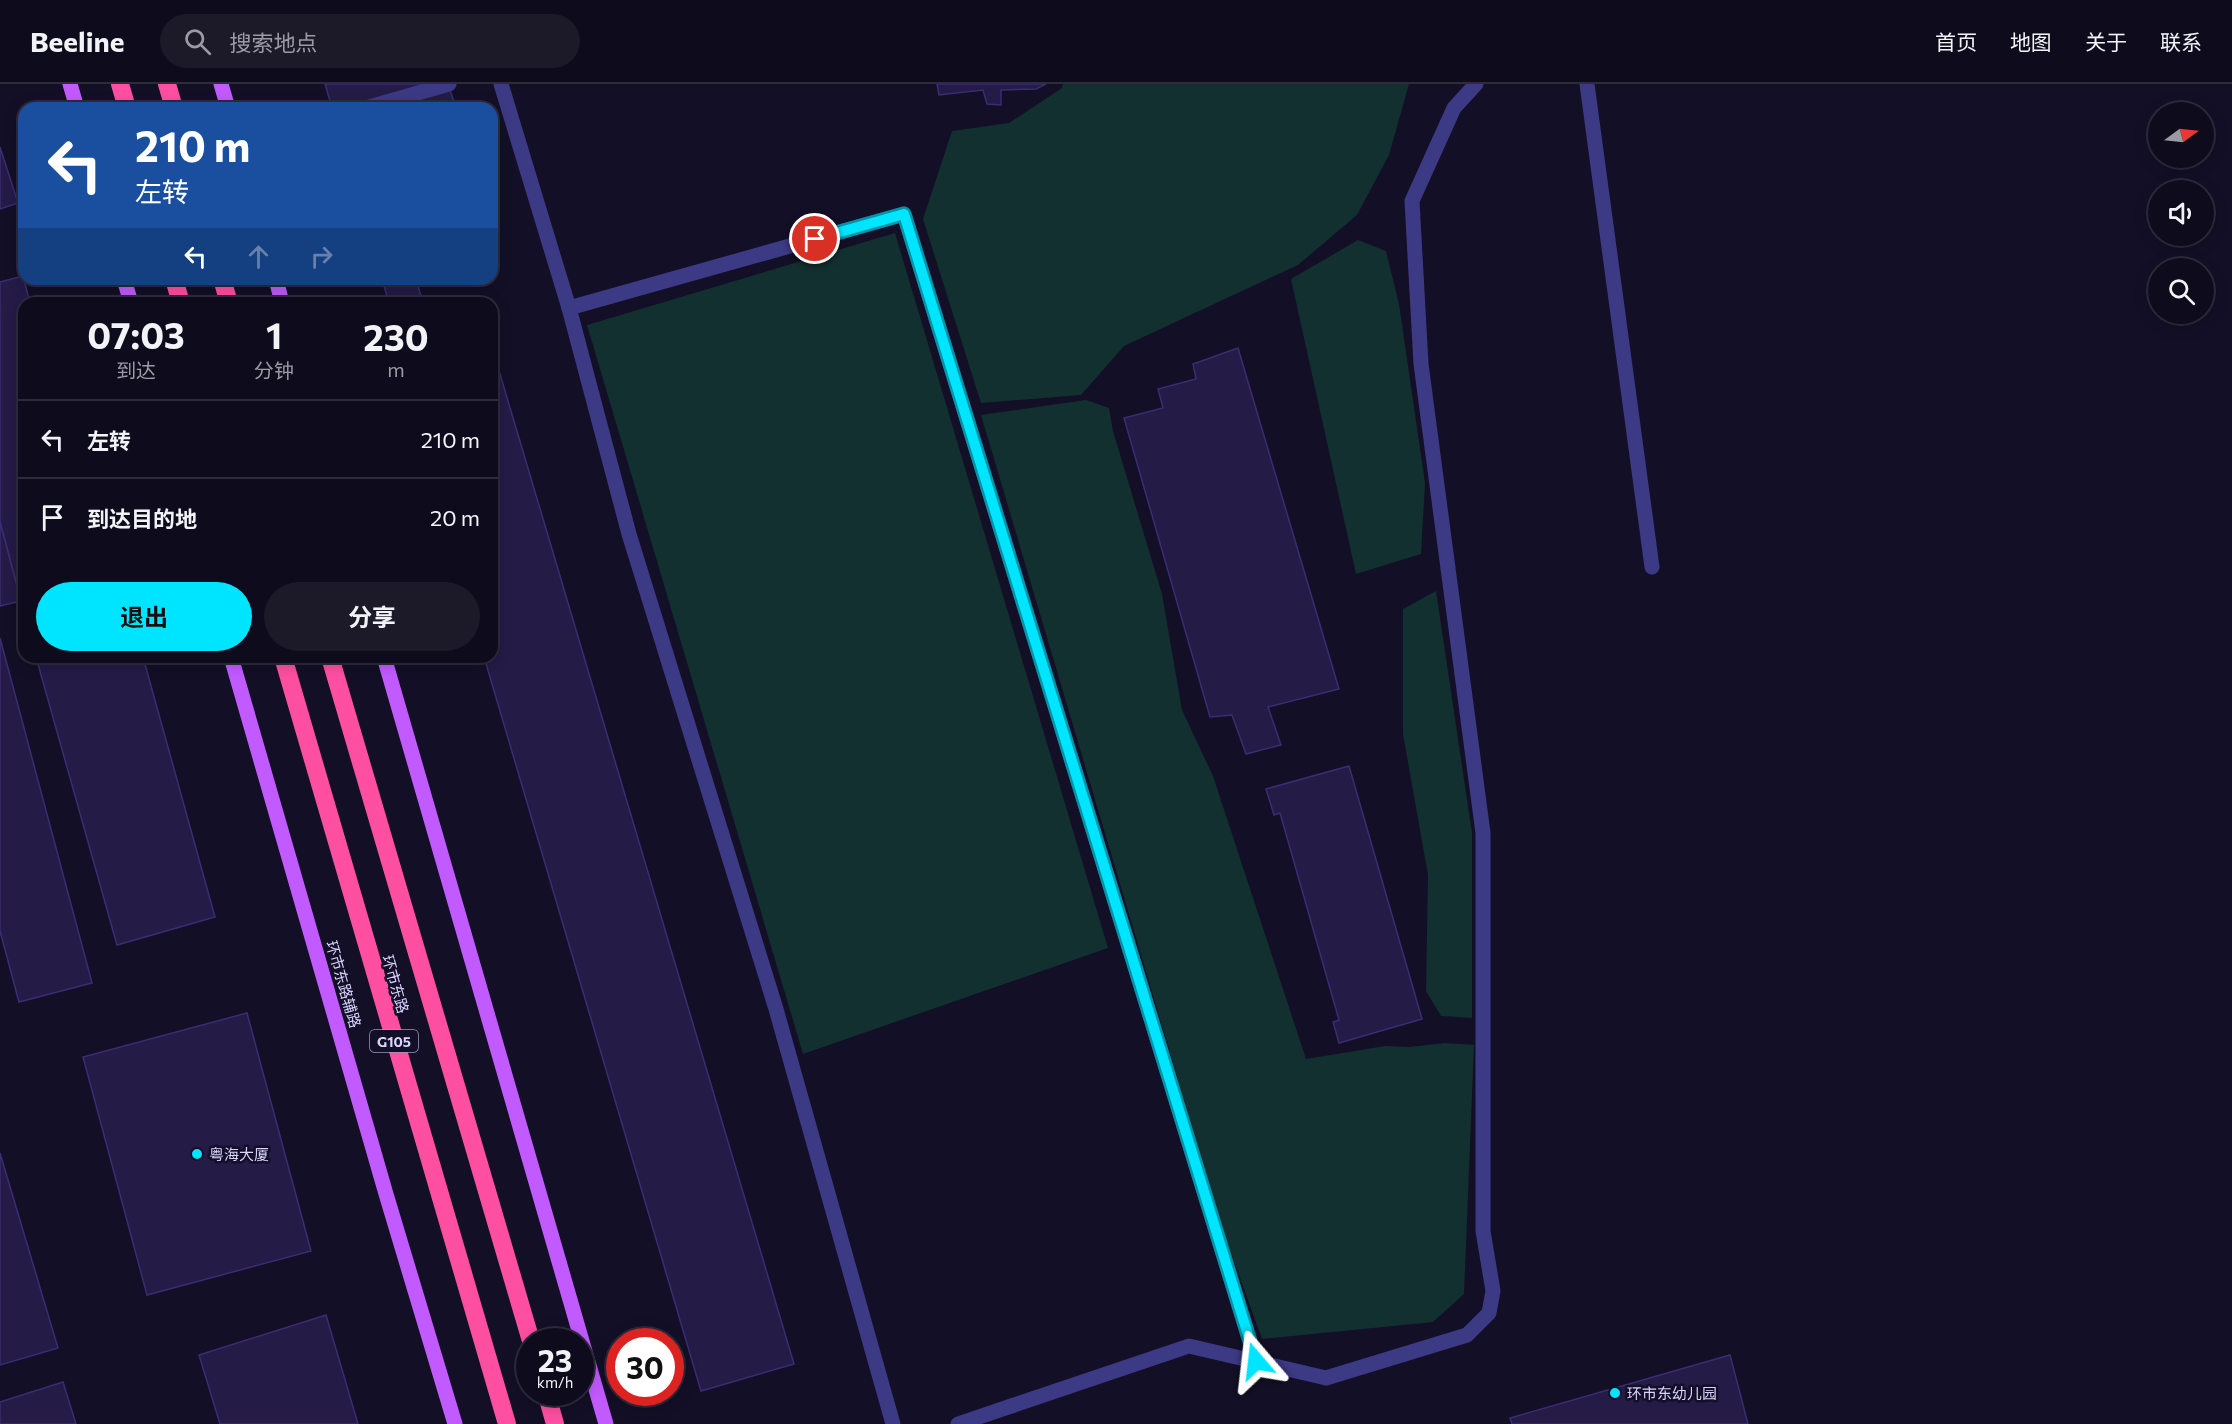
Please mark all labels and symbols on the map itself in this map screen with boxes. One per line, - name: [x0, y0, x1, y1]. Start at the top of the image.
- north arrow: [2148, 102, 2214, 168]
- pin: [789, 213, 840, 264]
- street label: 环市东路辅路: [323, 938, 365, 1030]
- street label: 环市东路: [379, 953, 413, 1015]
- road number: G105: [370, 1030, 418, 1052]
- place label: 粤海大厦: [209, 1145, 269, 1163]
- marker: 粤海大厦: [190, 1147, 204, 1161]
- speed limit sign: 30: [606, 1328, 684, 1406]
- position arrow: [1224, 1329, 1288, 1393]
- place label: 环市东幼儿园: [1627, 1384, 1717, 1402]
- marker: 环市东幼儿园: [1608, 1386, 1622, 1400]

